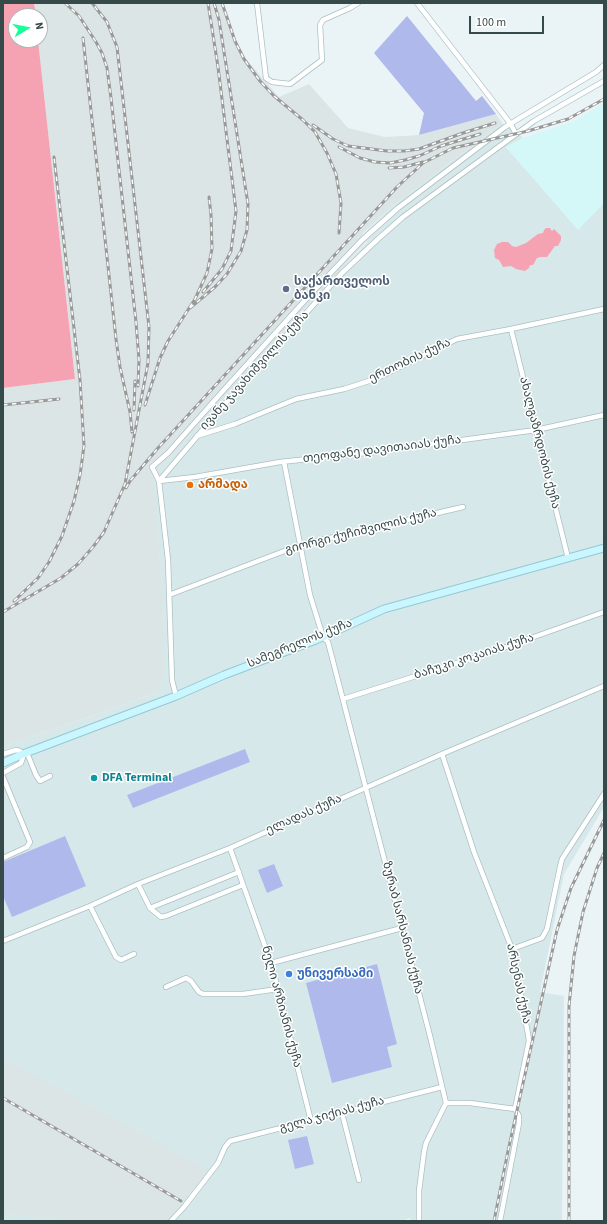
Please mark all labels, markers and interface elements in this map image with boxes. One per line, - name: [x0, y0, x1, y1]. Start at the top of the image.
- north arrow: [8, 8, 48, 48]
- scale bar: [471, 8, 546, 34]
- text: 100 m: [476, 14, 506, 31]
- text: N: [31, 21, 47, 31]
- place label: საქართველოს ბანკი: [294, 275, 390, 303]
- marker: საქართველოს ბანკი: [281, 284, 291, 294]
- street label: ივანე ჯავახიშვილის ქუჩა: [198, 308, 312, 434]
- street label: ერთობის ქუჩა: [367, 336, 453, 386]
- street label: ახალგაზრდობის ქუჩა: [516, 375, 562, 511]
- street label: თეოფანე დავითაიას ქუჩა: [302, 433, 462, 467]
- place label: არმადა: [198, 478, 248, 492]
- marker: არმადა: [185, 480, 195, 490]
- street label: გიორგი ქუჩიშვილის ქუჩა: [284, 506, 438, 558]
- street label: სამეგრელოს ქუჩა: [245, 616, 355, 672]
- street label: ბაჩუკი კოკაიას ქუჩა: [412, 631, 536, 683]
- place label: DFA Terminal: [102, 771, 172, 785]
- marker: DFA Terminal: [89, 773, 99, 783]
- street label: ელადას ქუჩა: [264, 792, 344, 838]
- street label: ზურაბ სარსანიას ქუჩა: [379, 860, 425, 996]
- street label: არსენას ქუჩა: [502, 943, 534, 1025]
- street label: ნელი არზიანის ქუჩა: [258, 945, 304, 1069]
- place label: უნივერსამი: [297, 967, 373, 981]
- marker: უნივერსამი: [284, 969, 294, 979]
- street label: გელა ჯიქიას ქუჩა: [278, 1094, 386, 1136]

